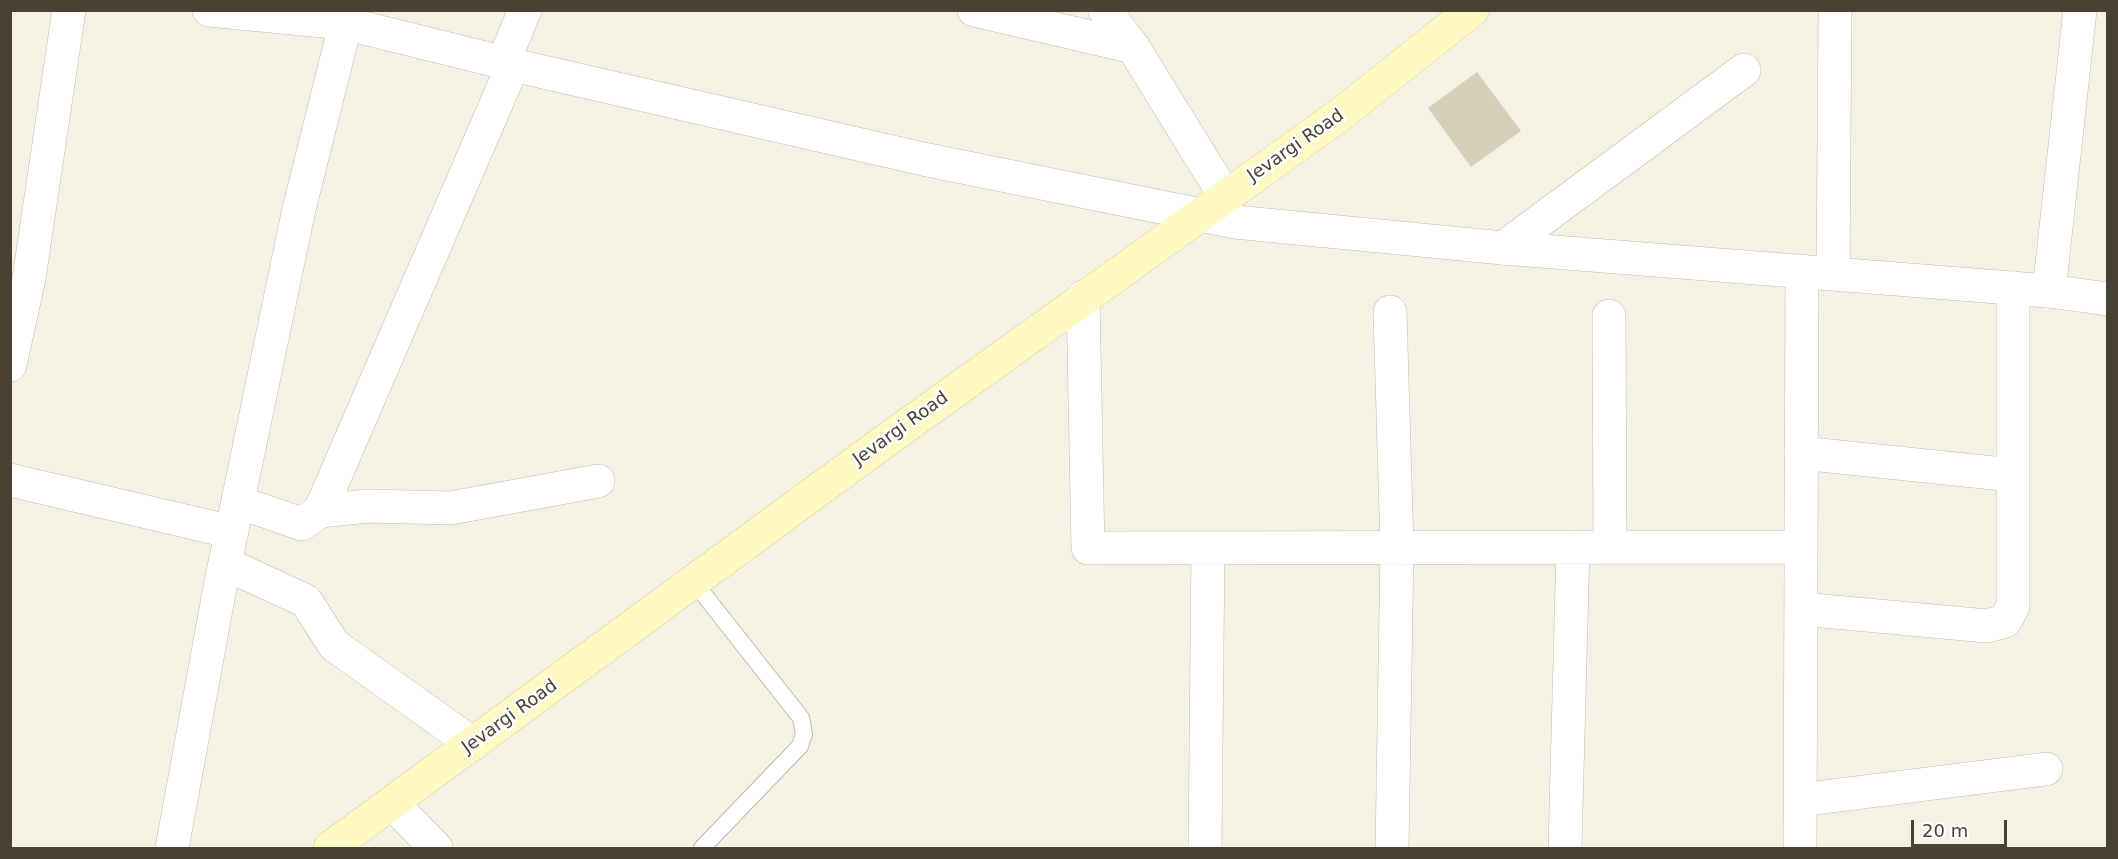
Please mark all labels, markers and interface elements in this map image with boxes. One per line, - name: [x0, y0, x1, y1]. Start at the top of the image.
- street label: Jevargi Road: [1244, 105, 1348, 187]
- street label: Jevargi Road: [849, 387, 953, 471]
- street label: Jevargi Road: [458, 675, 562, 759]
- scale bar: [1914, 808, 2010, 846]
- text: 20 m: [1922, 820, 1968, 841]

